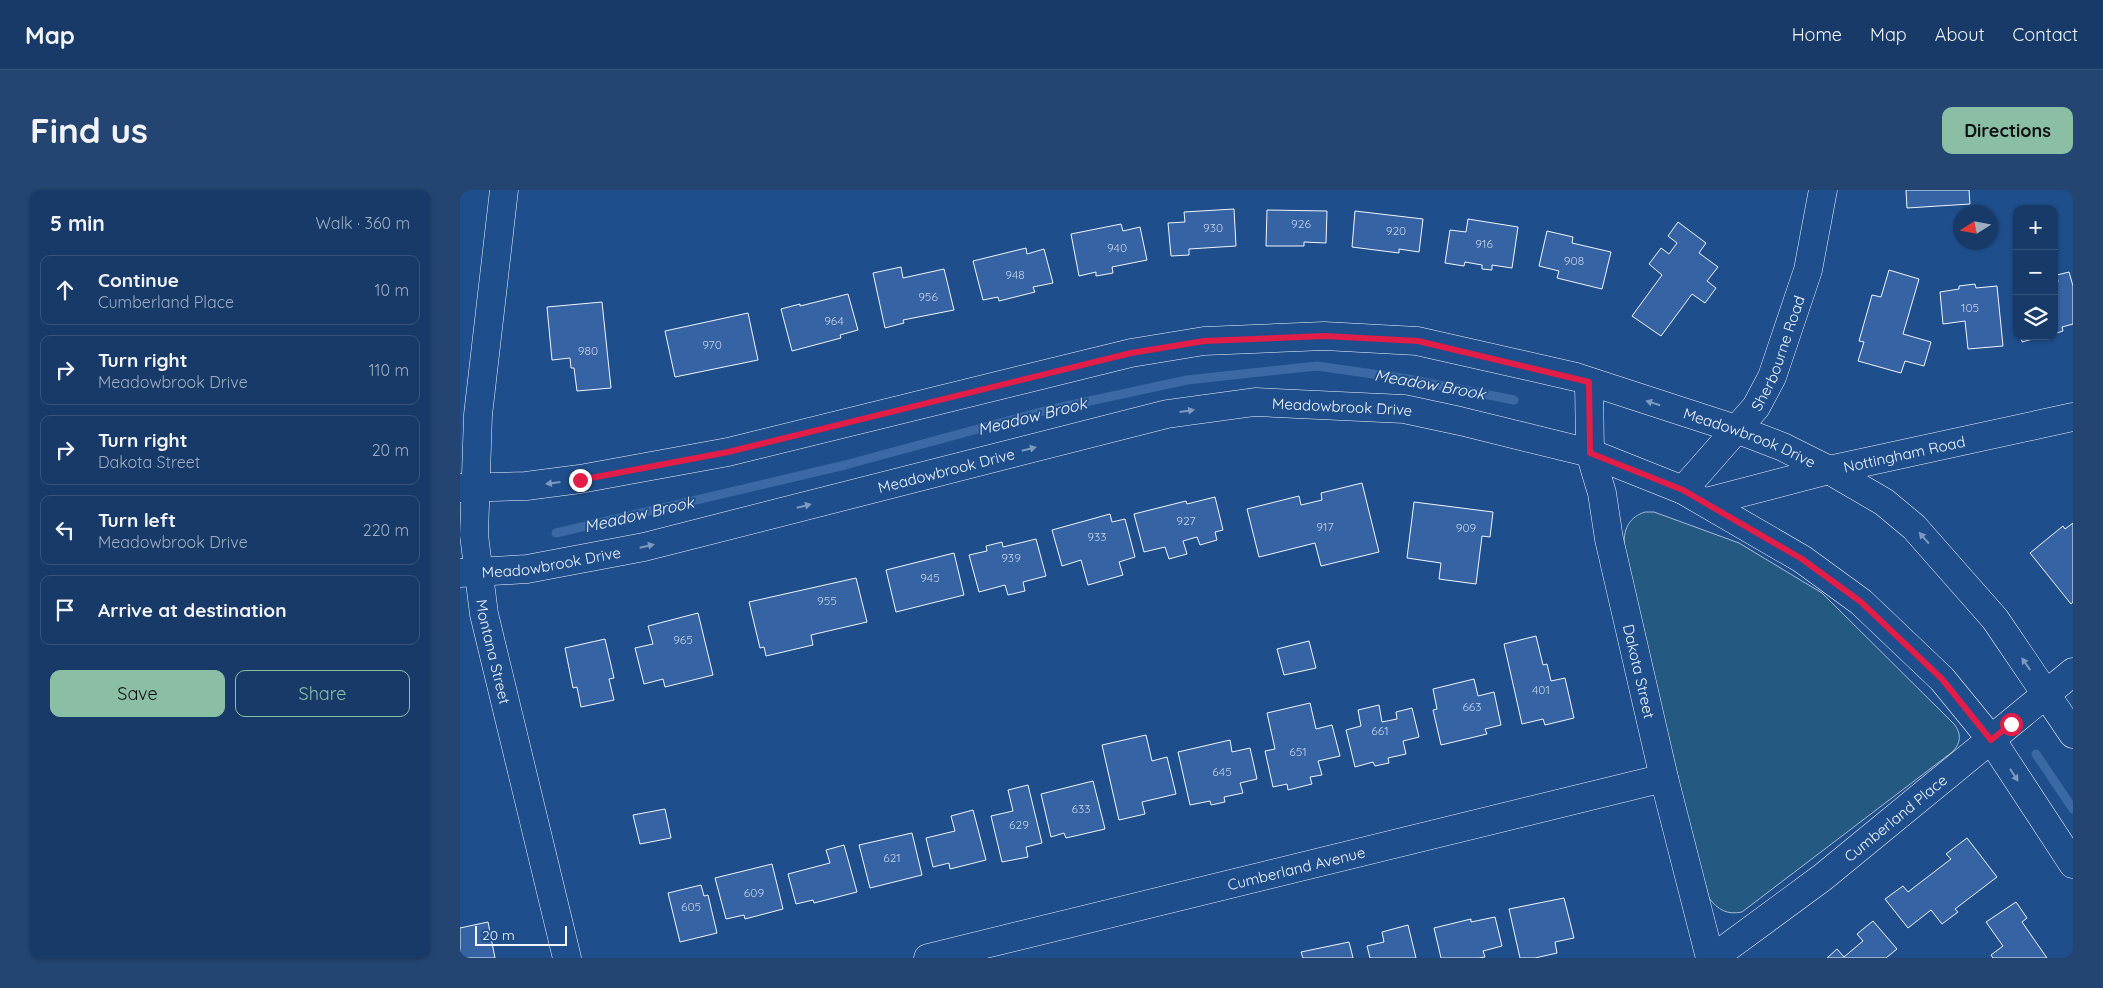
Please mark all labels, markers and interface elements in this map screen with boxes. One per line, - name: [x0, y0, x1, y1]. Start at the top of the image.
- text: Map: [25, 20, 75, 50]
- text: Home: [1792, 23, 1842, 46]
- text: Map: [1870, 23, 1907, 46]
- text: About: [1935, 23, 1985, 46]
- text: Contact: [2013, 23, 2078, 46]
- button: Directions: [1942, 107, 2073, 154]
- text: Find us: [30, 108, 148, 152]
- north arrow: [1953, 205, 1998, 250]
- map controls: [2013, 205, 2058, 340]
- button: +: [2013, 205, 2058, 250]
- text: 5 min: [50, 210, 105, 236]
- text: Walk · 360 m: [315, 213, 410, 233]
- house number: 926: [1291, 216, 1311, 231]
- house number: 930: [1203, 220, 1223, 235]
- house number: 920: [1386, 223, 1406, 238]
- house number: 916: [1475, 236, 1493, 251]
- house number: 940: [1107, 240, 1127, 255]
- button: −: [2013, 250, 2058, 295]
- house number: 908: [1564, 253, 1584, 268]
- house number: 948: [1005, 267, 1025, 282]
- text: Continue: [98, 268, 179, 292]
- icon: ahead: [51, 276, 79, 304]
- text: 10 m: [375, 280, 409, 300]
- house number: 956: [918, 289, 938, 304]
- text: Cumberland Place: [98, 292, 234, 312]
- street label: Sherbourne Road: [1746, 293, 1808, 414]
- button: layers: [2013, 295, 2058, 340]
- house number: 105: [1961, 300, 1979, 315]
- house number: 964: [824, 313, 844, 328]
- house number: 970: [702, 337, 722, 352]
- house number: 980: [578, 343, 598, 358]
- text: Turn right: [98, 348, 187, 372]
- icon: right: [51, 356, 79, 384]
- text: 110 m: [369, 360, 409, 380]
- water label: Meadow Brook: [1373, 364, 1488, 404]
- text: Meadowbrook Drive: [98, 372, 248, 392]
- water label: Meadow Brook: [975, 392, 1090, 439]
- street label: Meadowbrook Drive: [1272, 393, 1414, 420]
- one-way arrow: [1646, 398, 1661, 406]
- street label: Meadowbrook Drive: [1681, 403, 1819, 471]
- one-way arrow: [1180, 407, 1196, 415]
- text: Turn right: [98, 428, 187, 452]
- street label: Nottingham Road: [1842, 431, 1967, 476]
- icon: right: [51, 436, 79, 464]
- text: 20 m: [372, 440, 409, 460]
- street label: Meadowbrook Drive: [876, 444, 1017, 497]
- one-way arrow: [1022, 445, 1037, 453]
- text: Dakota Street: [98, 452, 200, 472]
- route end: [569, 469, 592, 492]
- one-way arrow: [544, 479, 560, 487]
- water label: Meadow Brook: [582, 491, 697, 536]
- one-way arrow: [797, 502, 812, 510]
- text: Turn left: [98, 508, 176, 532]
- house number: 927: [1176, 513, 1196, 528]
- icon: left: [51, 516, 79, 544]
- house number: 917: [1316, 519, 1334, 534]
- text: 220 m: [363, 520, 409, 540]
- house number: 909: [1456, 520, 1477, 535]
- house number: 933: [1087, 529, 1107, 544]
- text: Meadowbrook Drive: [98, 532, 248, 552]
- one-way arrow: [1918, 533, 1930, 545]
- street label: Meadowbrook Drive: [481, 542, 622, 581]
- one-way arrow: [639, 542, 654, 550]
- house number: 939: [1001, 550, 1021, 565]
- house number: 945: [920, 570, 940, 585]
- house number: 955: [817, 593, 837, 608]
- icon: arrive: [51, 596, 79, 624]
- text: Arrive at destination: [98, 598, 287, 622]
- street label: Montana Street: [473, 598, 515, 706]
- street label: Dakota Street: [1619, 622, 1659, 720]
- house number: 965: [673, 632, 693, 647]
- one-way arrow: [2021, 658, 2031, 671]
- button: Save: [50, 670, 225, 717]
- button: Share: [235, 670, 410, 717]
- house number: 401: [1532, 682, 1550, 697]
- house number: 663: [1462, 699, 1482, 714]
- route start: [2000, 713, 2023, 736]
- house number: 661: [1371, 723, 1389, 738]
- house number: 651: [1289, 744, 1307, 759]
- house number: 645: [1212, 764, 1232, 779]
- one-way arrow: [2009, 768, 2019, 782]
- street label: Cumberland Place: [1840, 770, 1951, 866]
- house number: 633: [1071, 801, 1091, 816]
- house number: 629: [1009, 817, 1029, 832]
- street label: Cumberland Avenue: [1225, 842, 1367, 894]
- house number: 621: [883, 850, 901, 865]
- house number: 609: [744, 885, 764, 900]
- house number: 605: [681, 899, 701, 914]
- scale bar: [475, 923, 568, 946]
- text: 20 m: [482, 926, 515, 944]

